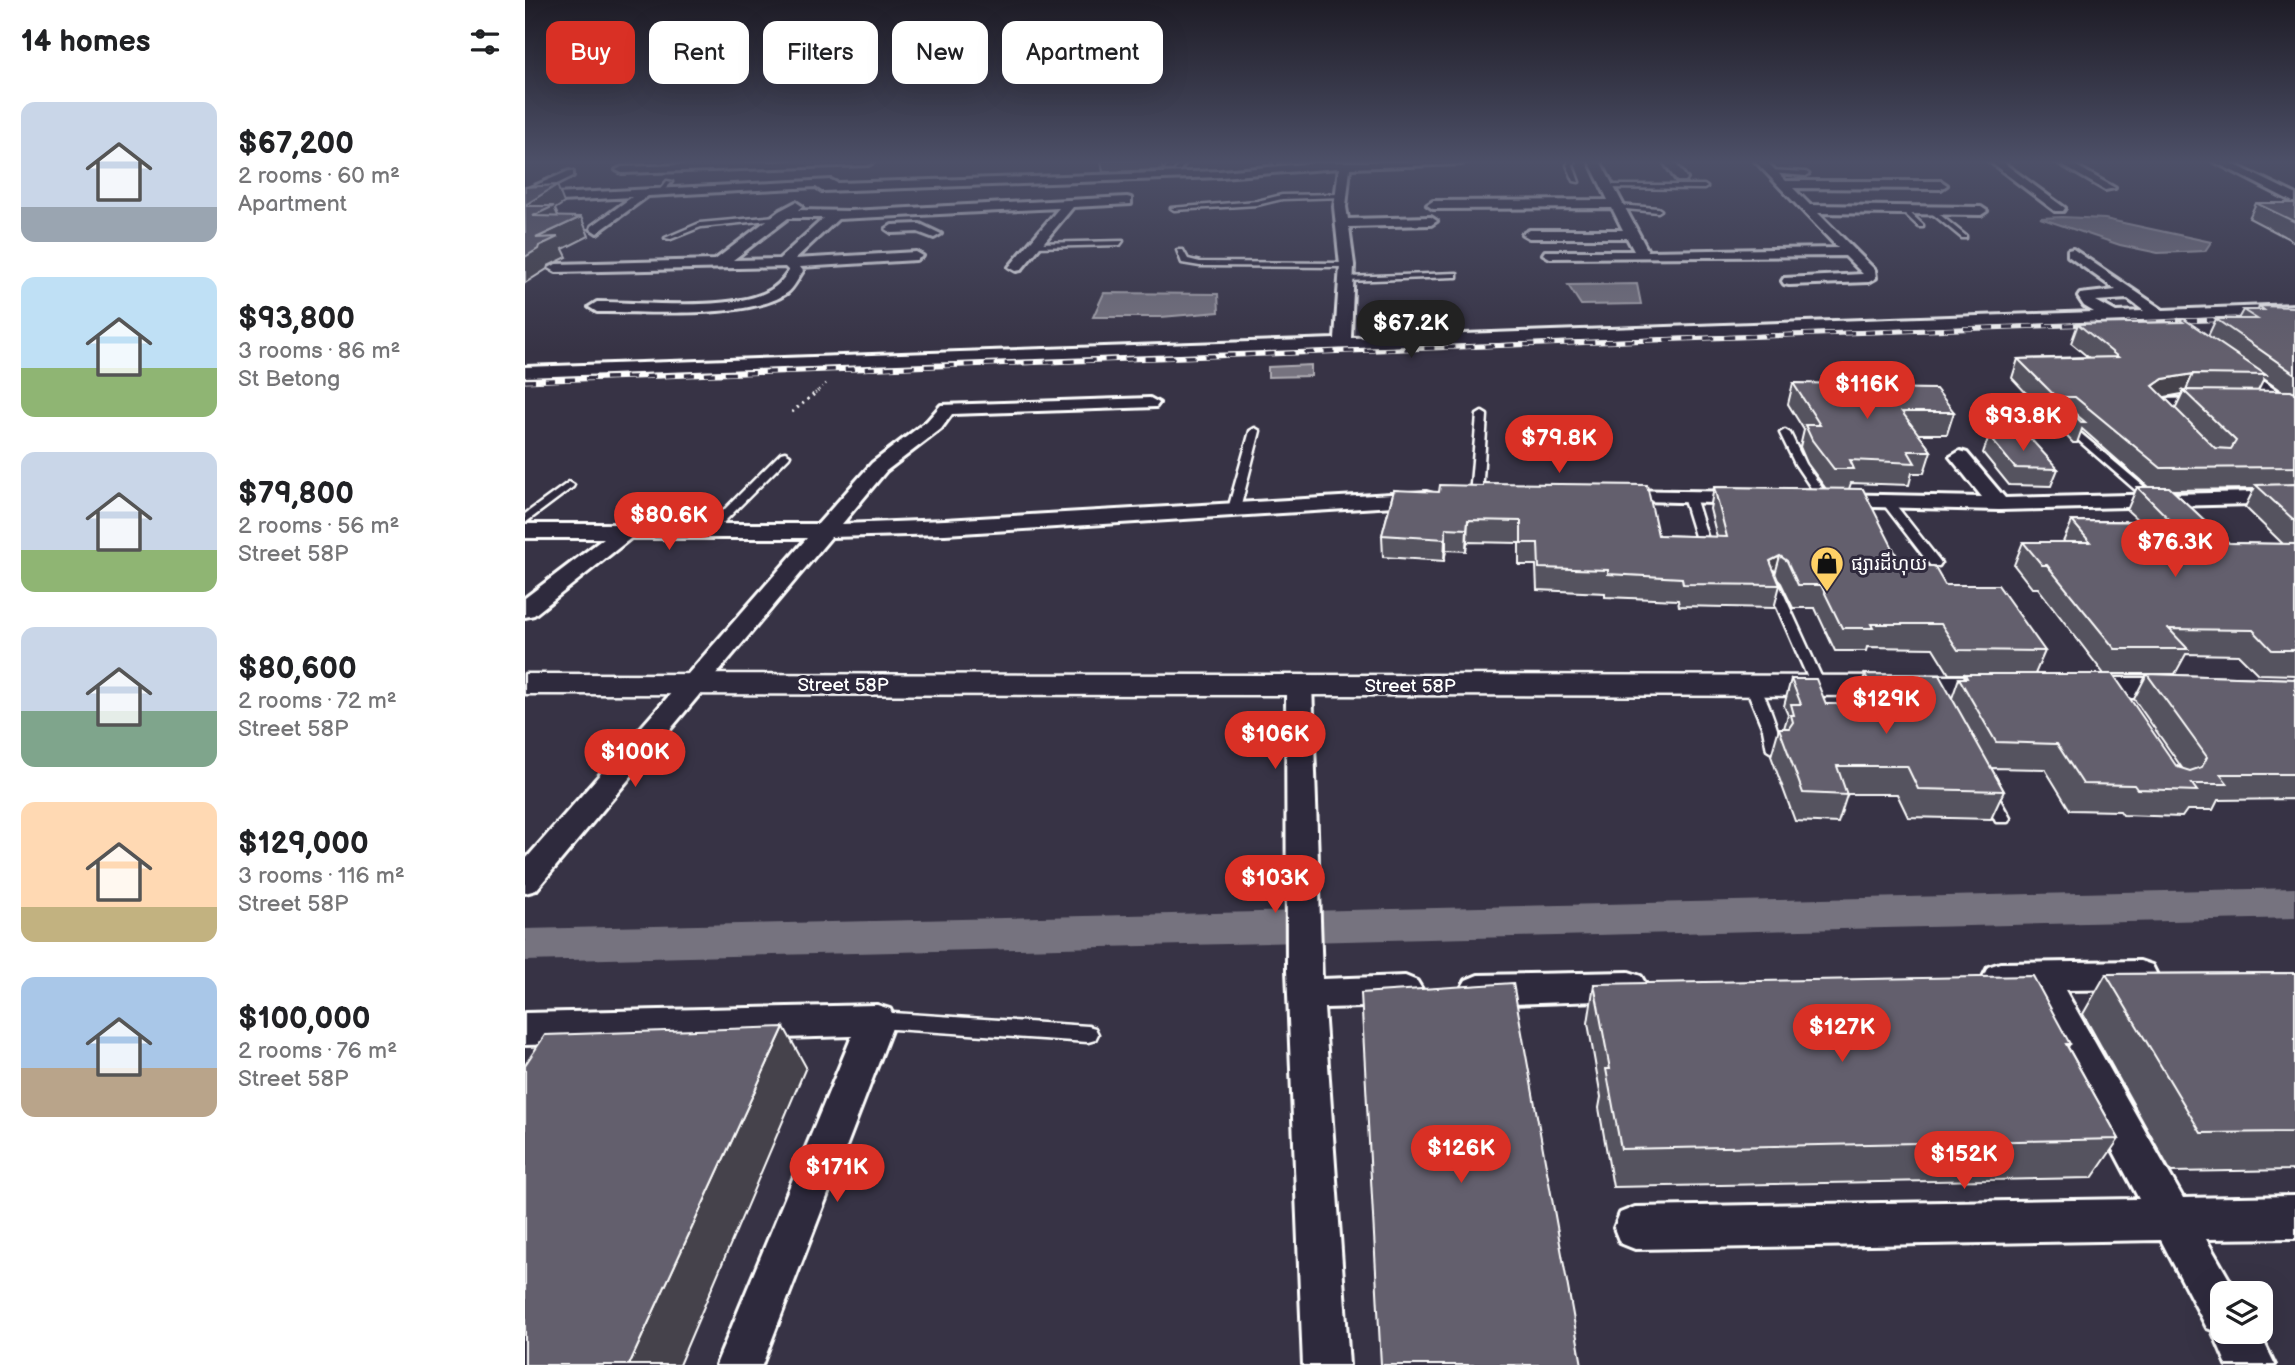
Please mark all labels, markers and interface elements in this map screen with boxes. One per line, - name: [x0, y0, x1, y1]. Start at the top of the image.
- chip: Buy: [546, 21, 635, 84]
- chip: Rent: [649, 21, 749, 84]
- chip: Filters: [763, 21, 878, 84]
- chip: New: [892, 21, 988, 84]
- chip: Apartment: [1002, 21, 1163, 84]
- icon: filters: [466, 23, 504, 61]
- text: 14 homes: [21, 24, 150, 60]
- text: $67,200: [238, 126, 354, 162]
- icon: home: [77, 130, 161, 214]
- text: 2 rooms · 60 m²: [238, 162, 400, 190]
- text: Apartment: [238, 190, 347, 218]
- pin: $67.2K: [1354, 300, 1468, 360]
- text: $93,800: [238, 301, 355, 337]
- icon: home: [77, 305, 161, 389]
- text: $67.2K: [1373, 309, 1449, 337]
- text: 3 rooms · 86 m²: [238, 337, 400, 365]
- pin: $116K: [1818, 362, 1916, 421]
- text: St Betong: [238, 365, 340, 393]
- text: $116K: [1835, 370, 1899, 398]
- pin: $93.8K: [1966, 393, 2080, 453]
- text: $93.8K: [1985, 402, 2061, 430]
- pin: $79.8K: [1502, 416, 1616, 475]
- text: $79.8K: [1521, 424, 1597, 452]
- text: $79,800: [238, 476, 354, 512]
- icon: home: [77, 480, 161, 564]
- pin: $80.6K: [612, 492, 726, 552]
- text: $80.6K: [630, 501, 708, 529]
- text: 2 rooms · 56 m²: [238, 512, 400, 540]
- pin: $76.3K: [2118, 520, 2232, 579]
- text: $76.3K: [2137, 528, 2213, 556]
- text: Street 58P: [238, 540, 348, 568]
- shop icon: ផ្សារដីហុយ: [1808, 544, 1846, 593]
- place label: ផ្សារដីហុយ: [1851, 552, 1927, 576]
- text: $80,600: [238, 651, 357, 687]
- icon: home: [77, 655, 161, 739]
- street label: Street 58P: [797, 674, 889, 697]
- street label: Street 58P: [1364, 675, 1456, 698]
- pin: $129K: [1837, 676, 1935, 736]
- text: $129K: [1852, 685, 1920, 713]
- text: 2 rooms · 72 m²: [238, 687, 397, 715]
- pin: $106K: [1226, 712, 1324, 771]
- text: Street 58P: [238, 715, 348, 743]
- text: $106K: [1241, 720, 1309, 748]
- pin: $100K: [586, 730, 684, 789]
- text: $100K: [600, 738, 670, 766]
- text: $129,000: [238, 826, 369, 862]
- icon: home: [77, 830, 161, 914]
- pin: $103K: [1226, 856, 1324, 915]
- text: 3 rooms · 116 m²: [238, 862, 405, 890]
- text: $103K: [1241, 864, 1309, 892]
- text: Street 58P: [238, 890, 348, 918]
- text: $100,000: [238, 1001, 371, 1037]
- pin: $127K: [1793, 1004, 1891, 1064]
- icon: home: [77, 1005, 161, 1089]
- text: $127K: [1809, 1013, 1875, 1041]
- text: 2 rooms · 76 m²: [238, 1037, 397, 1065]
- text: Street 58P: [238, 1065, 348, 1093]
- pin: $126K: [1412, 1126, 1510, 1185]
- pin: $152K: [1915, 1132, 2013, 1191]
- text: $126K: [1427, 1134, 1495, 1162]
- text: $152K: [1930, 1140, 1998, 1168]
- pin: $171K: [788, 1144, 886, 1204]
- text: $171K: [806, 1153, 868, 1181]
- map controls: [2210, 1281, 2273, 1344]
- button: layers: [2210, 1281, 2273, 1344]

